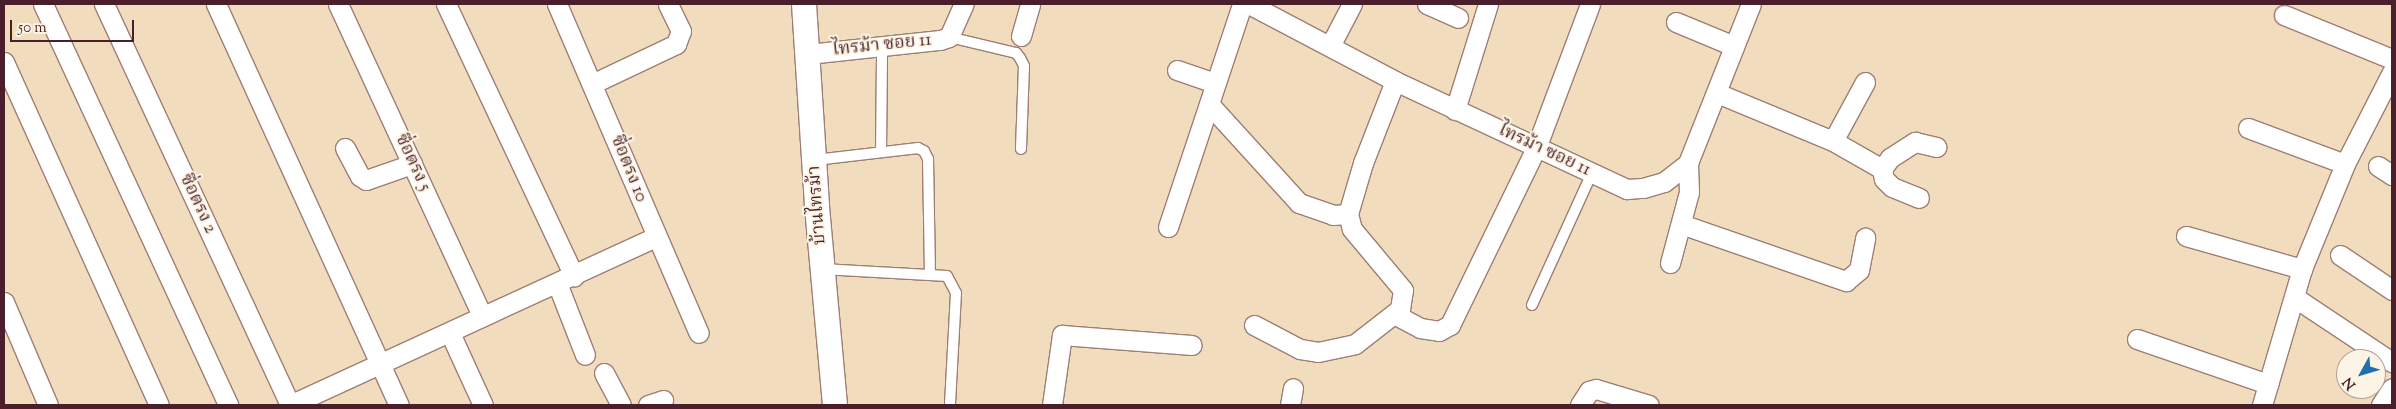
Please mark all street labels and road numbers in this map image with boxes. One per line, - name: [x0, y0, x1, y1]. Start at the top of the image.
- street label: ไทรม้า ซอย 11: [831, 30, 933, 62]
- street label: ไทรม้า ซอย 11: [1494, 120, 1594, 182]
- street label: ซื่อตรง 5: [389, 131, 435, 195]
- street label: ซื่อตรง 10: [605, 132, 651, 206]
- street label: บ้านไทรม้า: [804, 165, 832, 245]
- street label: ซื่อตรง 2: [174, 171, 220, 237]

